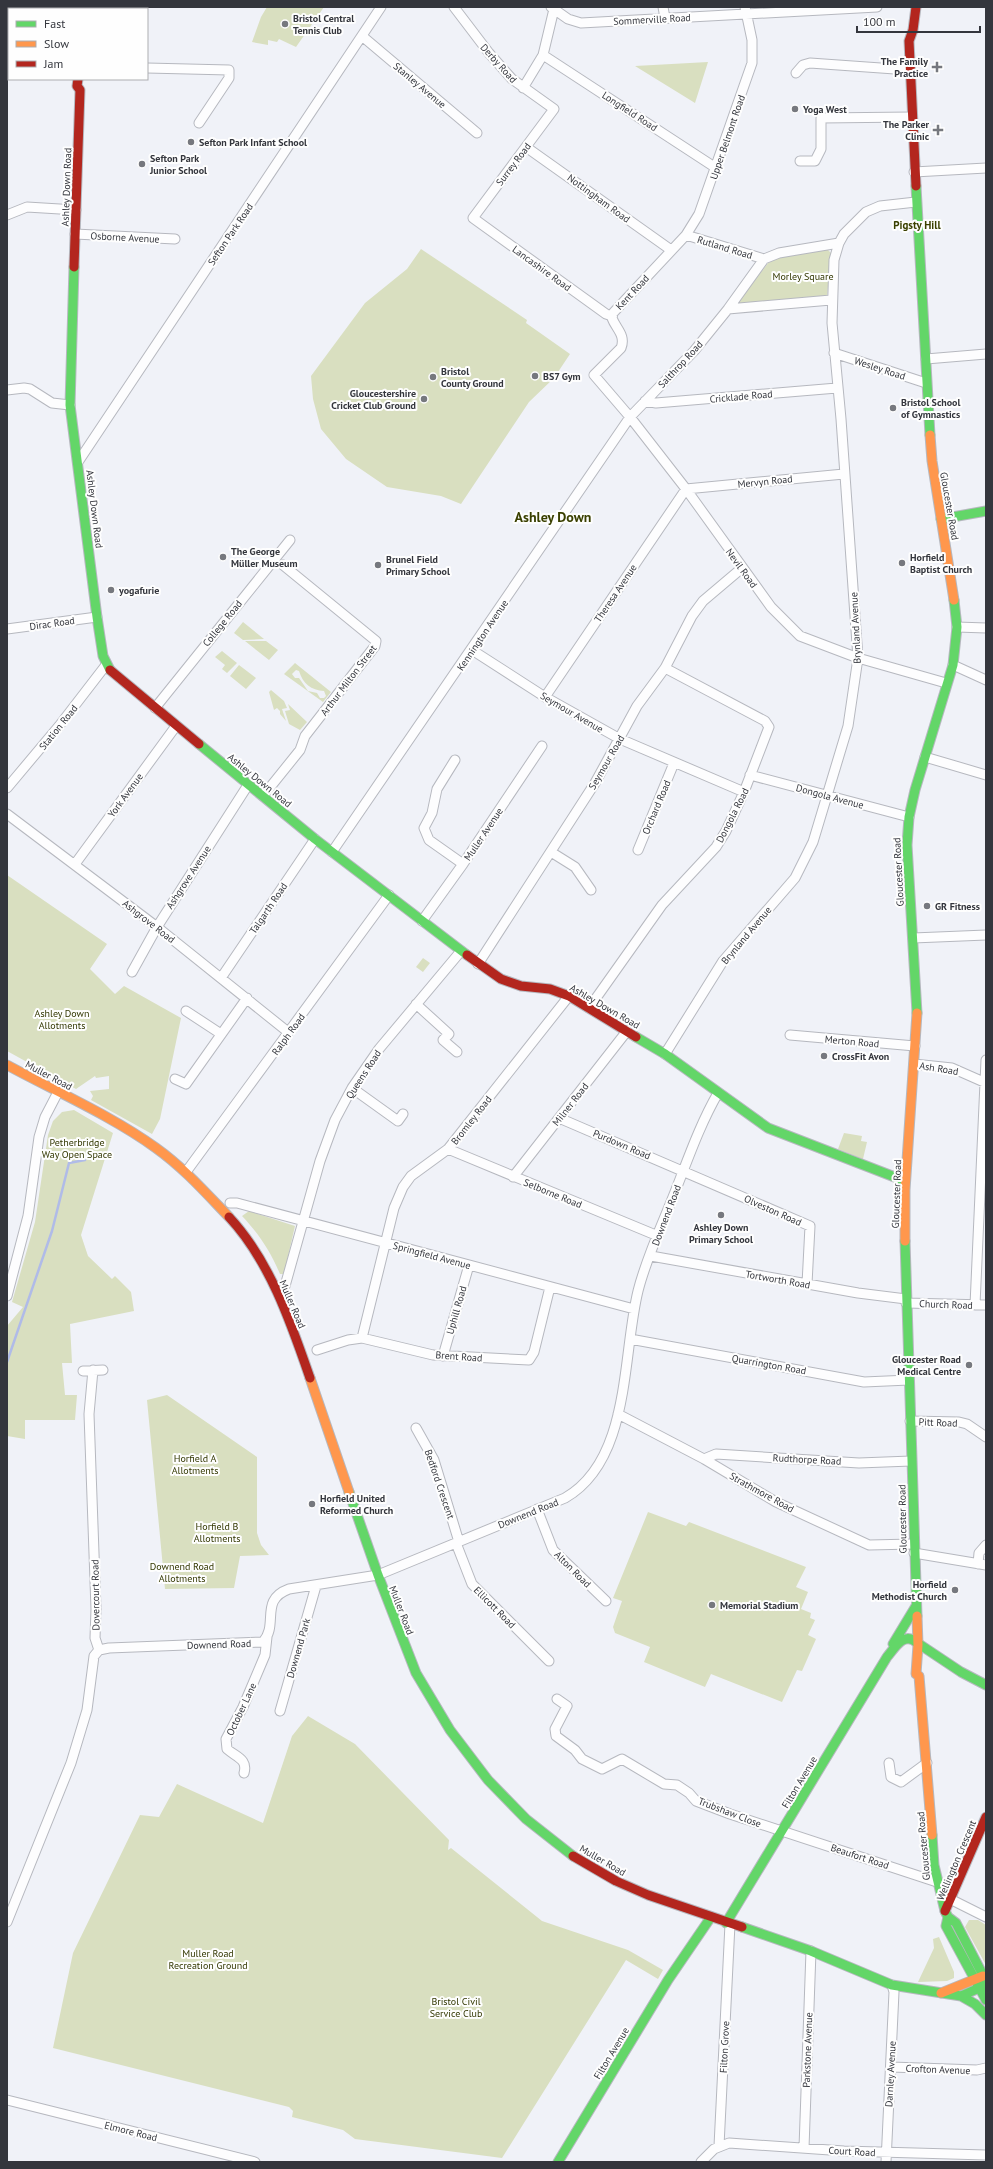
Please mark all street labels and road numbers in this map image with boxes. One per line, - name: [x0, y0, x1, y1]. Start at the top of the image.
- street label: Sommerville Road: [613, 11, 691, 28]
- street label: Derby Road: [478, 41, 520, 86]
- street label: Stanley Avenue: [391, 60, 449, 111]
- street label: Longfield Road: [600, 89, 660, 134]
- street label: Upper Belmont Road: [707, 93, 748, 181]
- street label: Surrey Road: [493, 140, 534, 188]
- street label: Ashley Down Road: [59, 147, 74, 227]
- street label: Nottingham Road: [565, 171, 633, 226]
- street label: Sefton Park Road: [205, 201, 256, 268]
- street label: Osborne Avenue: [90, 229, 160, 246]
- street label: Rutland Road: [696, 233, 754, 262]
- street label: Lancashire Road: [510, 243, 574, 294]
- street label: Kent Road: [613, 272, 652, 313]
- street label: Salthrop Road: [655, 338, 706, 391]
- street label: Wesley Road: [853, 354, 907, 383]
- street label: Cricklade Road: [709, 387, 773, 406]
- street label: Ashley Down Road: [83, 469, 106, 549]
- street label: Gloucester Road: [937, 471, 962, 541]
- street label: Mervyn Road: [737, 472, 793, 491]
- street label: Nevil Road: [723, 546, 760, 591]
- street label: Theresa Avenue: [591, 562, 640, 625]
- street label: Brynland Avenue: [847, 592, 864, 664]
- street label: Kennington Avenue: [454, 597, 511, 673]
- street label: College Road: [200, 598, 245, 649]
- street label: Dirac Road: [29, 614, 76, 633]
- street label: Arthur Milton Street: [317, 642, 380, 718]
- street label: Seymour Avenue: [538, 689, 606, 736]
- street label: Station Road: [36, 702, 81, 753]
- street label: Seymour Road: [586, 733, 627, 792]
- street label: Ashley Down Road: [225, 751, 294, 810]
- street label: York Avenue: [105, 771, 146, 820]
- street label: Orchard Road: [639, 778, 674, 836]
- street label: Dongola Avenue: [795, 781, 865, 812]
- street label: Dongola Road: [713, 786, 752, 845]
- street label: Muller Avenue: [461, 805, 506, 863]
- street label: Gloucester Road: [890, 837, 907, 907]
- street label: Ashgrove Avenue: [163, 843, 214, 911]
- street label: Talgarth Road: [246, 880, 290, 936]
- street label: Ashgrove Road: [120, 897, 178, 946]
- street label: Brynland Avenue: [718, 904, 774, 967]
- street label: Ashley Down Road: [567, 981, 642, 1032]
- street label: Ralph Road: [269, 1011, 308, 1058]
- street label: Merton Road: [824, 1033, 880, 1050]
- street label: Queens Road: [343, 1047, 384, 1101]
- street label: Muller Road: [23, 1058, 75, 1093]
- street label: Ash Road: [918, 1059, 959, 1078]
- street label: Milner Road: [549, 1080, 591, 1129]
- street label: Bromley Road: [448, 1093, 495, 1147]
- street label: Purdown Road: [591, 1126, 653, 1162]
- street label: Gloucester Road: [889, 1159, 904, 1229]
- street label: Selborne Road: [522, 1176, 584, 1211]
- street label: Downend Road: [649, 1183, 684, 1248]
- street label: Olveston Road: [742, 1192, 804, 1229]
- street label: Springfield Avenue: [392, 1239, 472, 1272]
- street label: Tortworth Road: [744, 1267, 811, 1292]
- street label: Muller Road: [277, 1278, 309, 1330]
- street label: Uphill Road: [443, 1284, 470, 1336]
- street label: Church Road: [919, 1297, 973, 1312]
- street label: Brent Road: [435, 1348, 483, 1365]
- street label: Quarrington Road: [731, 1352, 807, 1377]
- street label: Pitt Road: [918, 1415, 958, 1430]
- street label: Bedford Crescent: [422, 1448, 458, 1521]
- street label: Rudthorpe Road: [772, 1451, 842, 1468]
- street label: Strathmore Road: [727, 1469, 796, 1516]
- street label: Gloucester Road: [895, 1484, 910, 1554]
- street label: Downend Road: [496, 1495, 560, 1532]
- street label: Alton Road: [552, 1548, 594, 1590]
- street label: Dovercourt Road: [88, 1559, 103, 1631]
- street label: Muller Road: [386, 1584, 417, 1637]
- street label: Ellicott Road: [471, 1584, 518, 1631]
- street label: Downend Park: [284, 1617, 313, 1680]
- street label: Downend Road: [187, 1637, 251, 1652]
- street label: October Lane: [224, 1681, 259, 1738]
- street label: Filton Avenue: [779, 1754, 820, 1811]
- street label: Trubshaw Close: [697, 1795, 763, 1830]
- street label: Gloucester Road: [914, 1811, 933, 1881]
- street label: Wellington Crescent: [934, 1818, 979, 1902]
- street label: Beaufort Road: [829, 1841, 891, 1872]
- street label: Muller Road: [577, 1842, 628, 1879]
- street label: Parkstone Avenue: [800, 2012, 815, 2088]
- street label: Filton Grove: [717, 2021, 732, 2073]
- street label: Filton Avenue: [591, 2025, 632, 2082]
- street label: Darnley Avenue: [882, 2041, 899, 2107]
- street label: Crofton Avenue: [905, 2062, 971, 2077]
- street label: Elmore Road: [103, 2119, 159, 2144]
- street label: Court Road: [828, 2144, 876, 2159]

